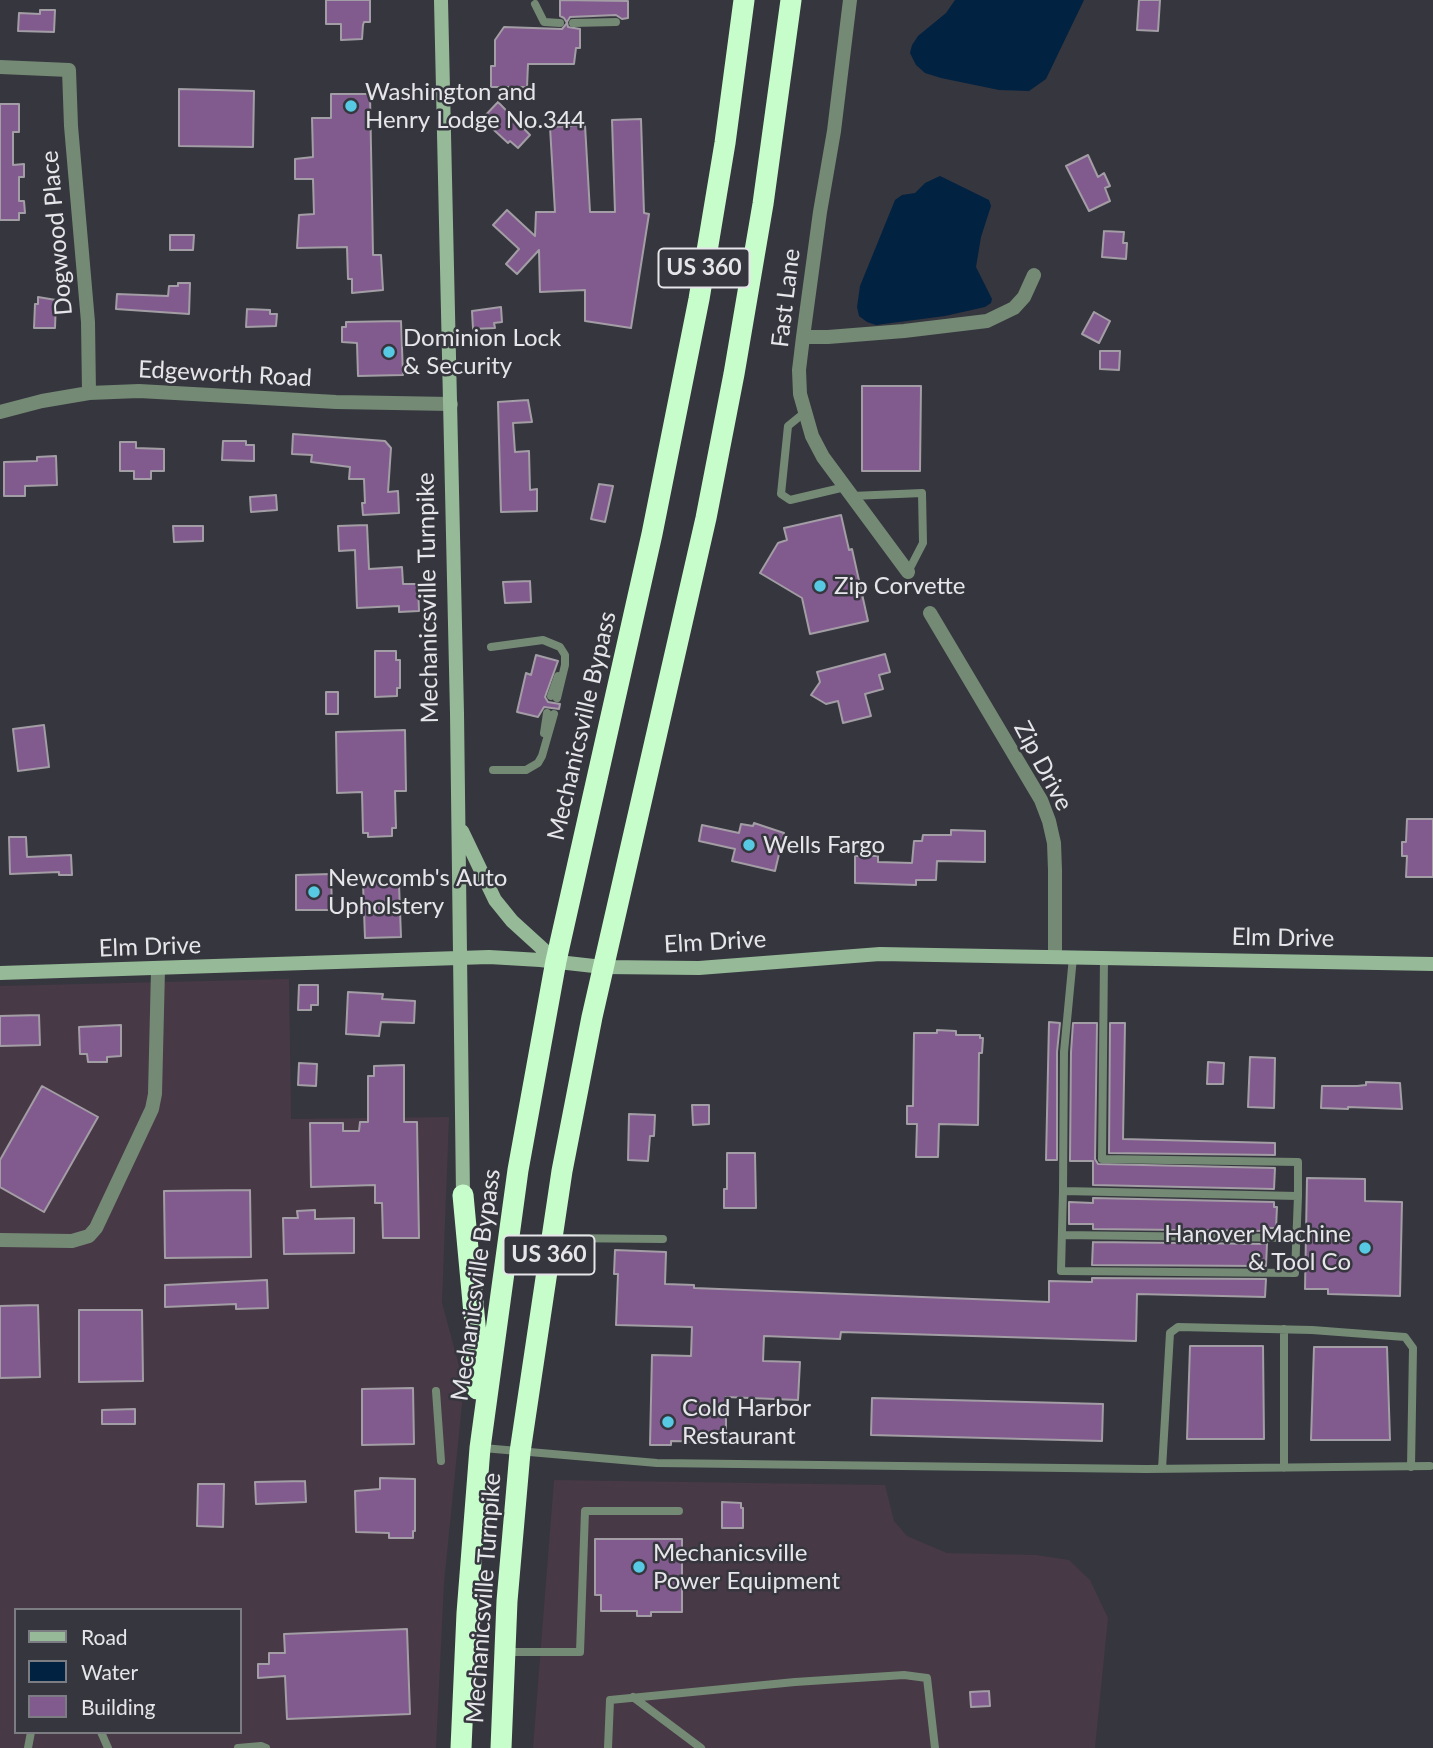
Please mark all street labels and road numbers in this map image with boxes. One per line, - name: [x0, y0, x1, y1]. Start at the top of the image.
- street label: Dogwood Place: [35, 149, 79, 317]
- street label: Fast Lane: [766, 247, 806, 349]
- road number: US 360: [658, 248, 750, 288]
- street label: Edgeworth Road: [137, 355, 313, 393]
- street label: Mechanicsville Turnpike: [411, 472, 445, 724]
- street label: Mechanicsville Bypass: [542, 609, 622, 843]
- street label: Zip Drive: [1008, 716, 1078, 816]
- street label: Elm Drive: [1231, 923, 1335, 953]
- street label: Elm Drive: [663, 925, 767, 959]
- street label: Elm Drive: [98, 931, 202, 963]
- street label: Mechanicsville Bypass: [445, 1167, 507, 1403]
- road number: US 360: [504, 1236, 594, 1274]
- street label: Mechanicsville Turnpike: [461, 1472, 507, 1724]

